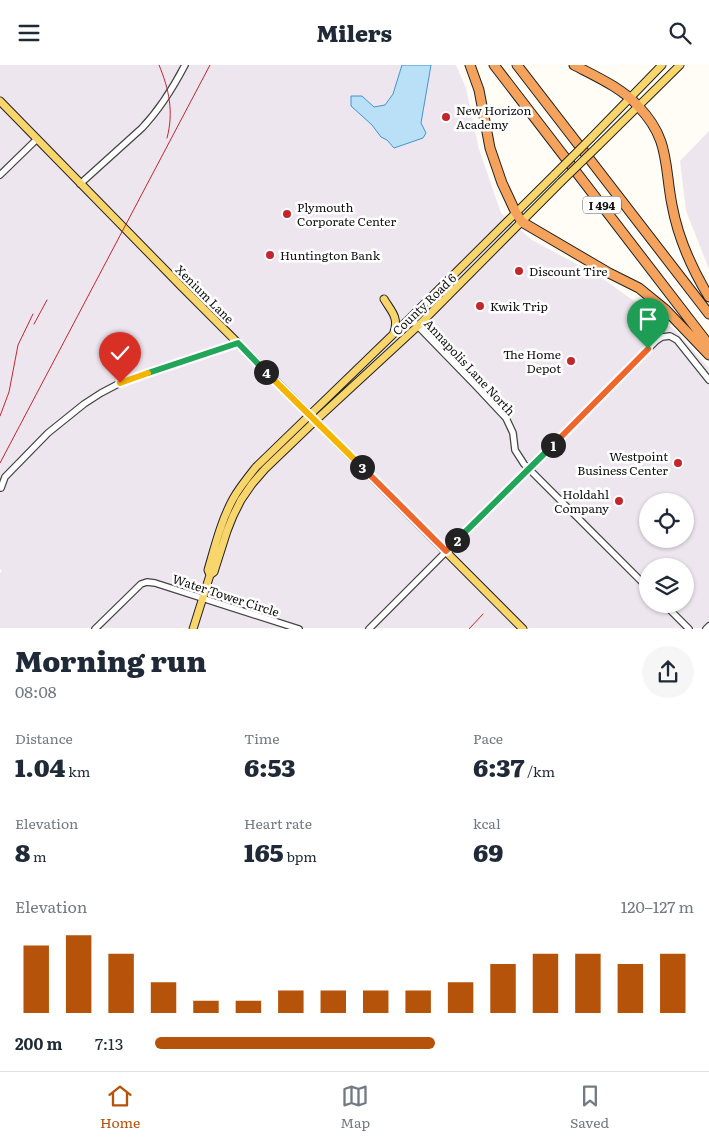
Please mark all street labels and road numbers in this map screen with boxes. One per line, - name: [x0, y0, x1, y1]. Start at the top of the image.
- road number: I 494: [583, 197, 621, 213]
- street label: Xenium Lane: [172, 261, 238, 327]
- street label: County Road 6: [388, 268, 460, 339]
- street label: Annapolis Lane North: [420, 315, 520, 419]
- street label: Water Tower Circle: [170, 569, 282, 621]

